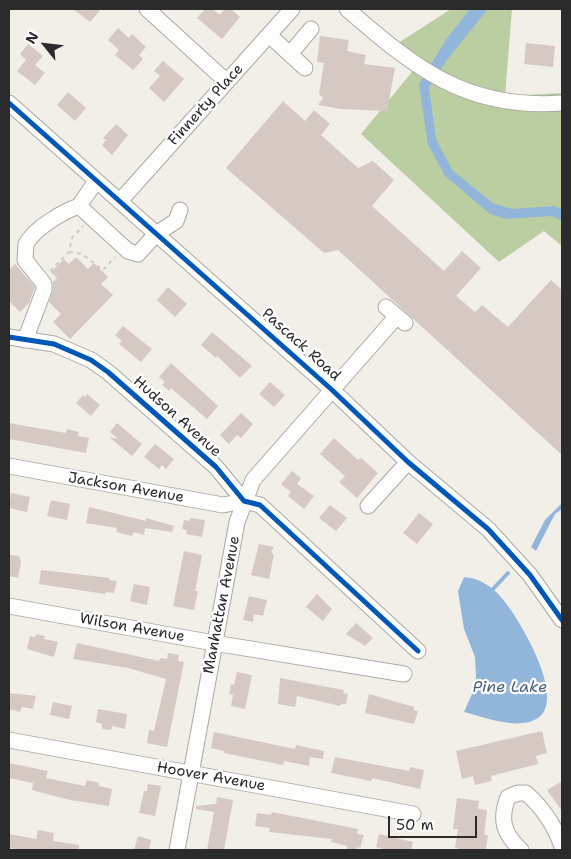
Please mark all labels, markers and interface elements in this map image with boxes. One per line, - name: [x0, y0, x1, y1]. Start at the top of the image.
- north arrow: [20, 20, 70, 70]
- text: N: [21, 29, 42, 47]
- street label: Finnerty Place: [165, 60, 247, 150]
- street label: Pascack Road: [258, 305, 344, 385]
- street label: Hudson Avenue: [129, 373, 225, 461]
- street label: Jackson Avenue: [67, 469, 185, 507]
- street label: Manhattan Avenue: [200, 535, 244, 675]
- street label: Wilson Avenue: [78, 610, 186, 646]
- water label: Pine Lake: [473, 678, 547, 698]
- street label: Hoover Avenue: [155, 759, 267, 795]
- scale bar: [391, 806, 480, 838]
- text: 50 m: [396, 815, 434, 835]

